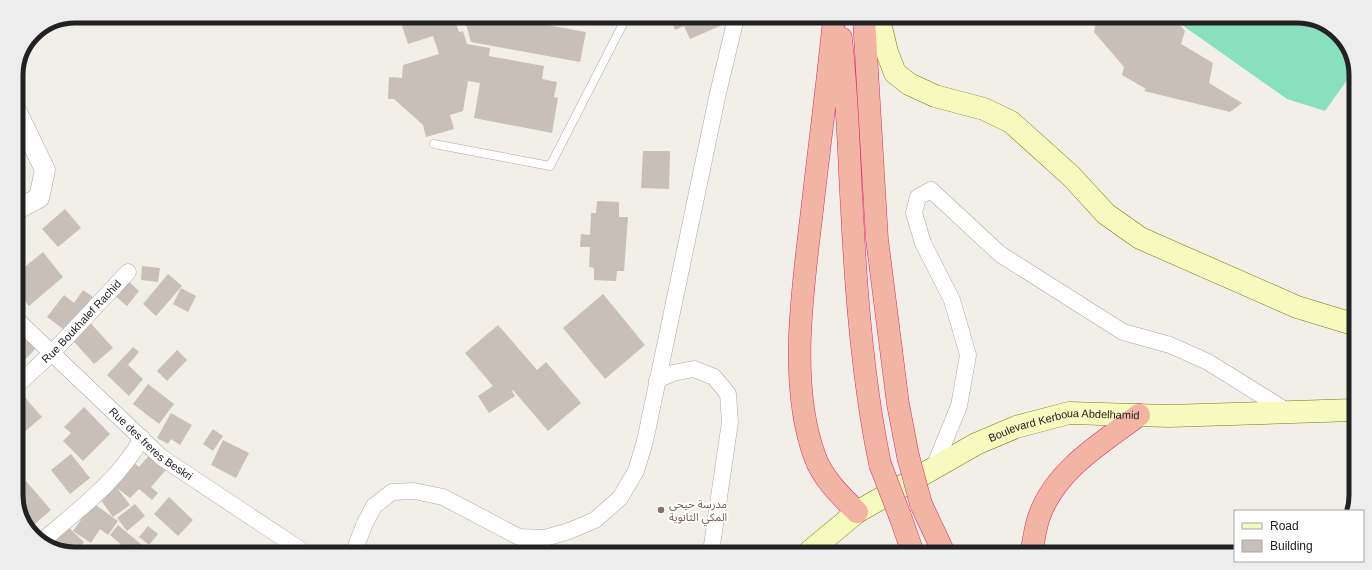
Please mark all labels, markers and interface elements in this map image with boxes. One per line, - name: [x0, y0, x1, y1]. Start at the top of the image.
- street label: Rue Boukhalef Rachid: [39, 277, 123, 365]
- street label: Rue des freres Beskri: [107, 405, 195, 482]
- street label: Boulevard Kerboua Abdelhamid: [987, 407, 1140, 444]
- place label: مدرسة حيحي المكي الثانوية: [669, 498, 727, 527]
- marker: مدرسة حيحي المكي الثانوية: [656, 505, 666, 515]
- legend: [1234, 510, 1364, 562]
- text: Road: [1270, 519, 1299, 533]
- text: Building: [1270, 539, 1313, 553]

